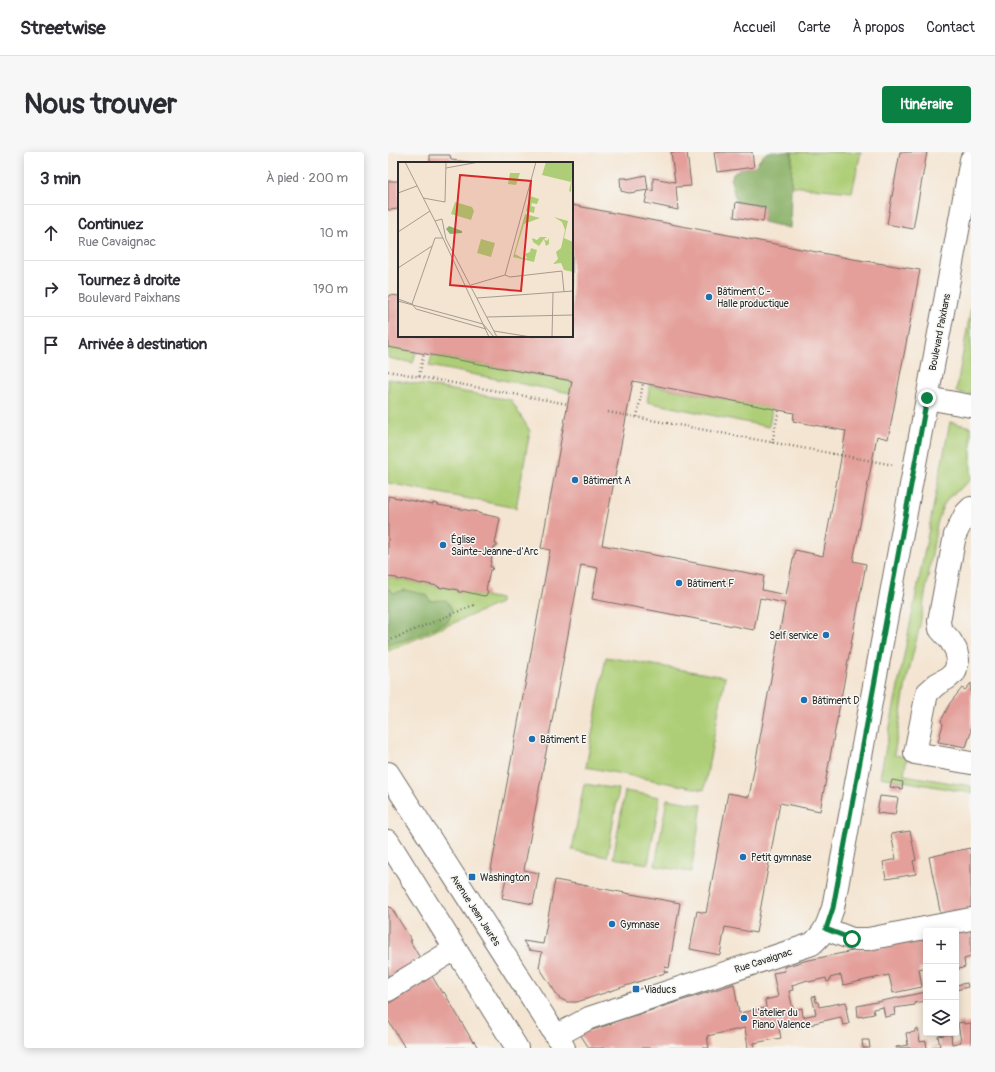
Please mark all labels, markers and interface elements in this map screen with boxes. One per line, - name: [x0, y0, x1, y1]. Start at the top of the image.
- text: Streetwise: [20, 16, 106, 40]
- text: Accueil: [733, 19, 776, 36]
- text: Carte: [798, 19, 830, 36]
- text: À propos: [852, 19, 904, 36]
- text: Contact: [926, 19, 975, 36]
- button: Itinéraire: [882, 86, 971, 123]
- text: Nous trouver: [24, 87, 177, 122]
- inset map: [398, 162, 573, 337]
- text: 3 min: [40, 168, 81, 189]
- text: À pied · 200 m: [266, 170, 348, 186]
- text: Continuez: [78, 215, 143, 234]
- icon: ahead: [40, 222, 62, 244]
- text: 10 m: [320, 225, 348, 241]
- text: Rue Cavaignac: [78, 234, 156, 250]
- text: Tournez à droite: [78, 271, 180, 290]
- icon: right: [40, 278, 62, 300]
- text: 190 m: [313, 281, 348, 297]
- place label: Bâtiment C - Halle productique: [717, 286, 789, 310]
- text: Boulevard Paixhans: [78, 290, 180, 306]
- marker: Bâtiment C - Halle productique: [704, 292, 714, 302]
- street label: Boulevard Paixhans: [927, 292, 953, 372]
- icon: arrive: [40, 334, 62, 356]
- text: Arrivée à destination: [78, 335, 207, 354]
- route end: [918, 389, 936, 407]
- marker: Bâtiment A: [570, 475, 580, 485]
- place label: Bâtiment A: [583, 475, 631, 487]
- place label: Église Sainte-Jeanne-d'Arc: [451, 533, 539, 558]
- marker: Église Sainte-Jeanne-d'Arc: [438, 540, 448, 550]
- marker: Bâtiment F: [674, 578, 684, 588]
- place label: Bâtiment F: [687, 578, 734, 590]
- place label: Self service: [769, 630, 818, 642]
- marker: Self service: [821, 630, 831, 640]
- marker: Bâtiment D: [799, 695, 809, 705]
- place label: Bâtiment D: [812, 695, 860, 707]
- marker: Bâtiment E: [527, 734, 537, 744]
- place label: Bâtiment E: [540, 734, 586, 746]
- marker: Petit gymnase: [738, 852, 748, 862]
- place label: Petit gymnase: [751, 852, 811, 864]
- marker: Washington: [467, 872, 477, 882]
- place label: Washington: [480, 872, 530, 884]
- street label: Avenue Jean Jaurès: [448, 873, 503, 949]
- marker: Gymnase: [607, 919, 617, 929]
- place label: Gymnase: [620, 919, 660, 931]
- map controls: [923, 928, 959, 1036]
- button: +: [923, 928, 959, 964]
- route start: [843, 930, 861, 948]
- street label: Rue Cavaignac: [733, 946, 794, 976]
- button: −: [923, 964, 959, 1000]
- marker: Viaducs: [631, 984, 641, 994]
- place label: Viaducs: [644, 984, 676, 996]
- button: layers: [923, 1000, 959, 1036]
- place label: L'atelier du Piano Valence: [752, 1007, 811, 1031]
- marker: L'atelier du Piano Valence: [739, 1013, 749, 1023]

